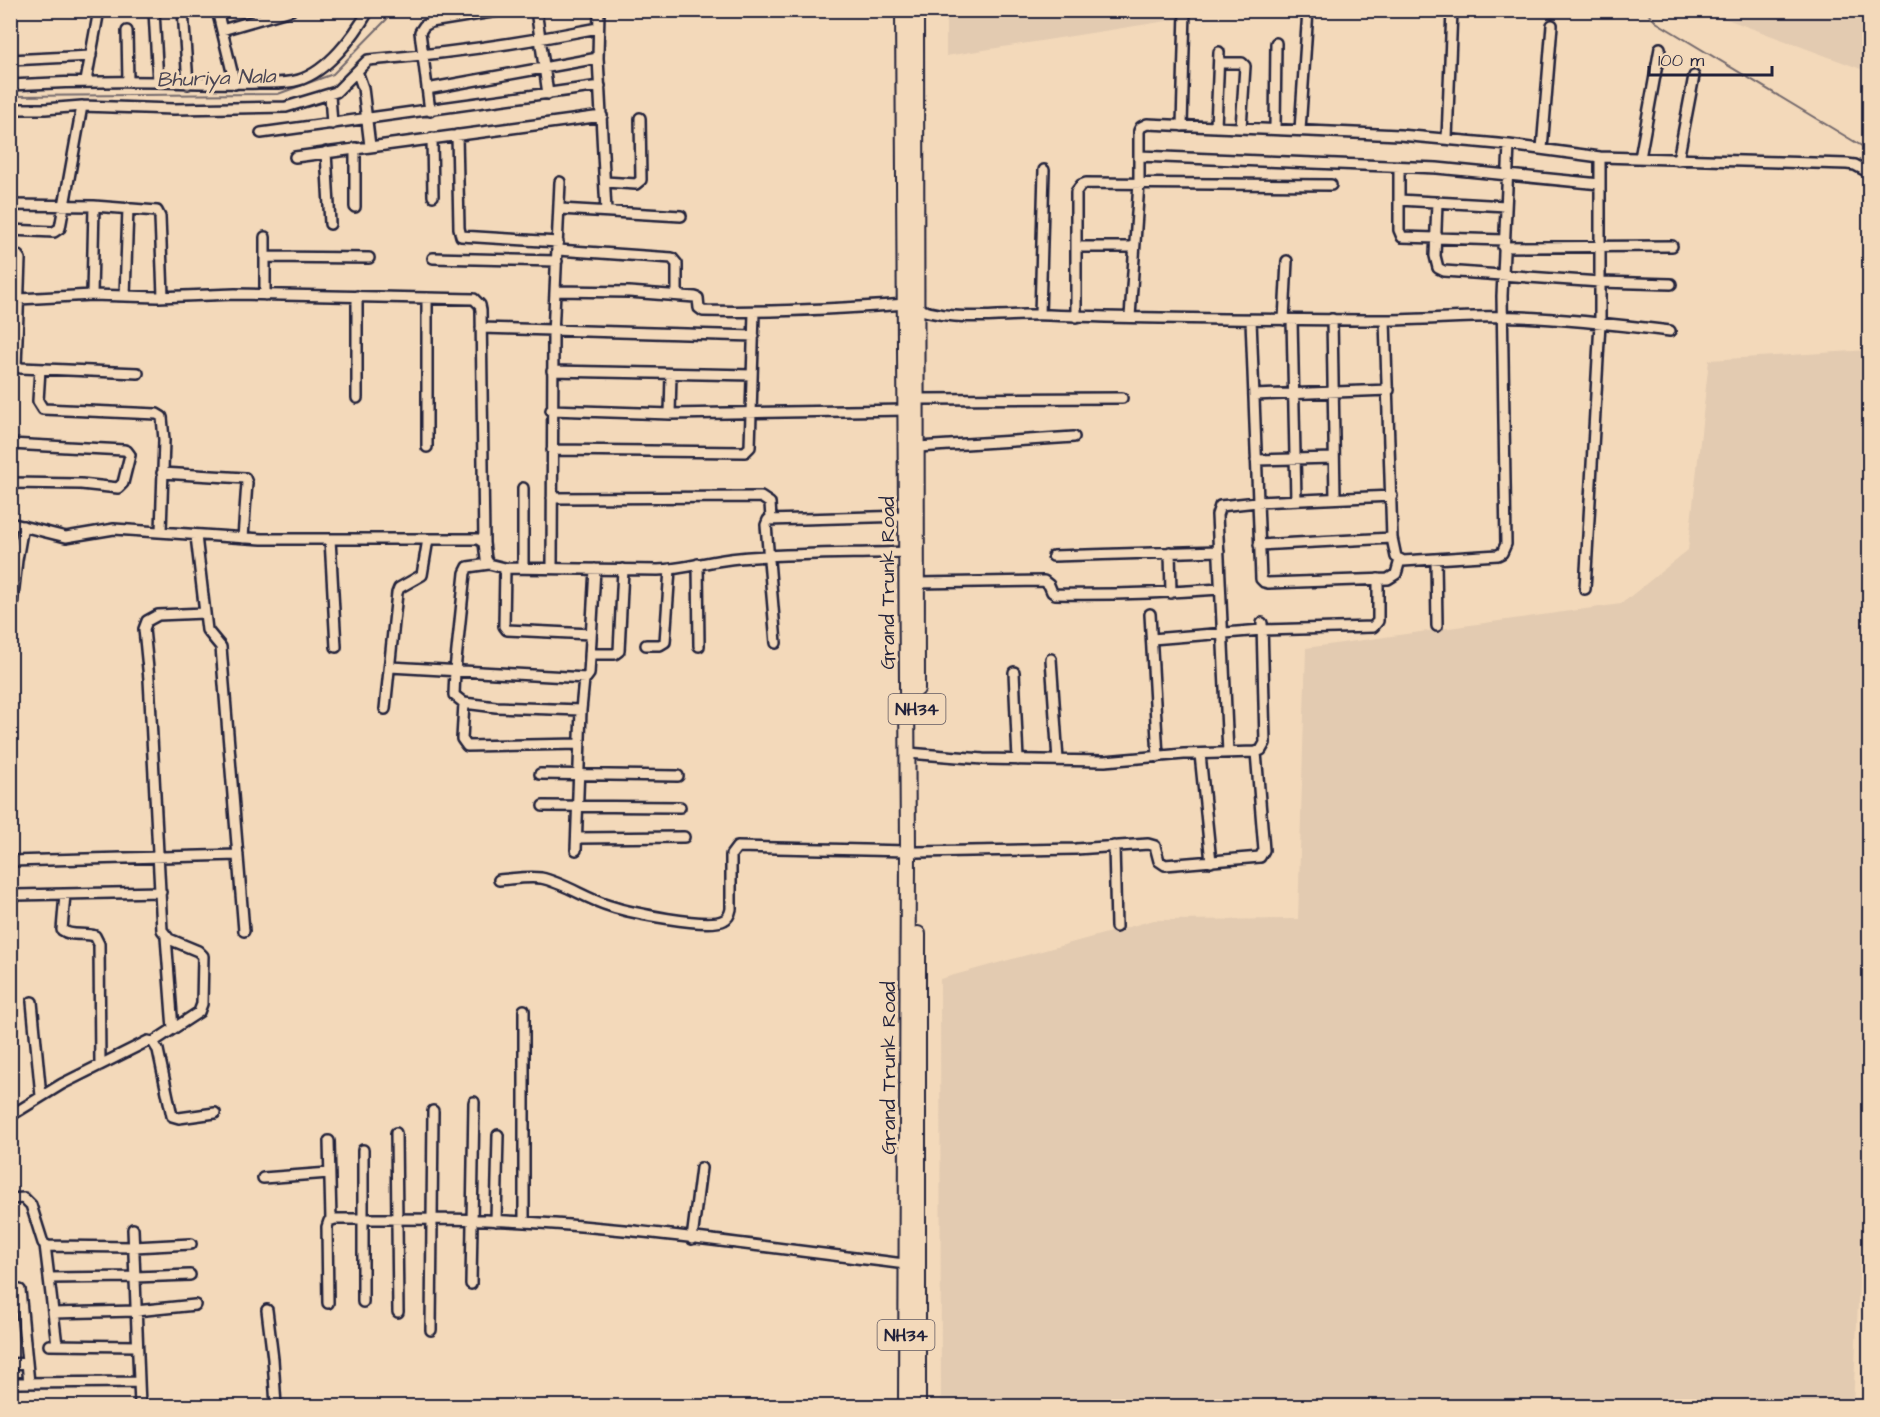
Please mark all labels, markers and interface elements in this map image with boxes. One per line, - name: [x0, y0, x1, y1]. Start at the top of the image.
- scale bar: [1649, 39, 1772, 77]
- text: 100 m: [1658, 48, 1704, 73]
- water label: Bhuriya Nala: [156, 61, 277, 96]
- street label: Grand Trunk Road: [874, 496, 902, 670]
- road number: NH34: [888, 694, 946, 724]
- street label: Grand Trunk Road: [875, 981, 903, 1155]
- road number: NH34: [878, 1320, 934, 1350]

